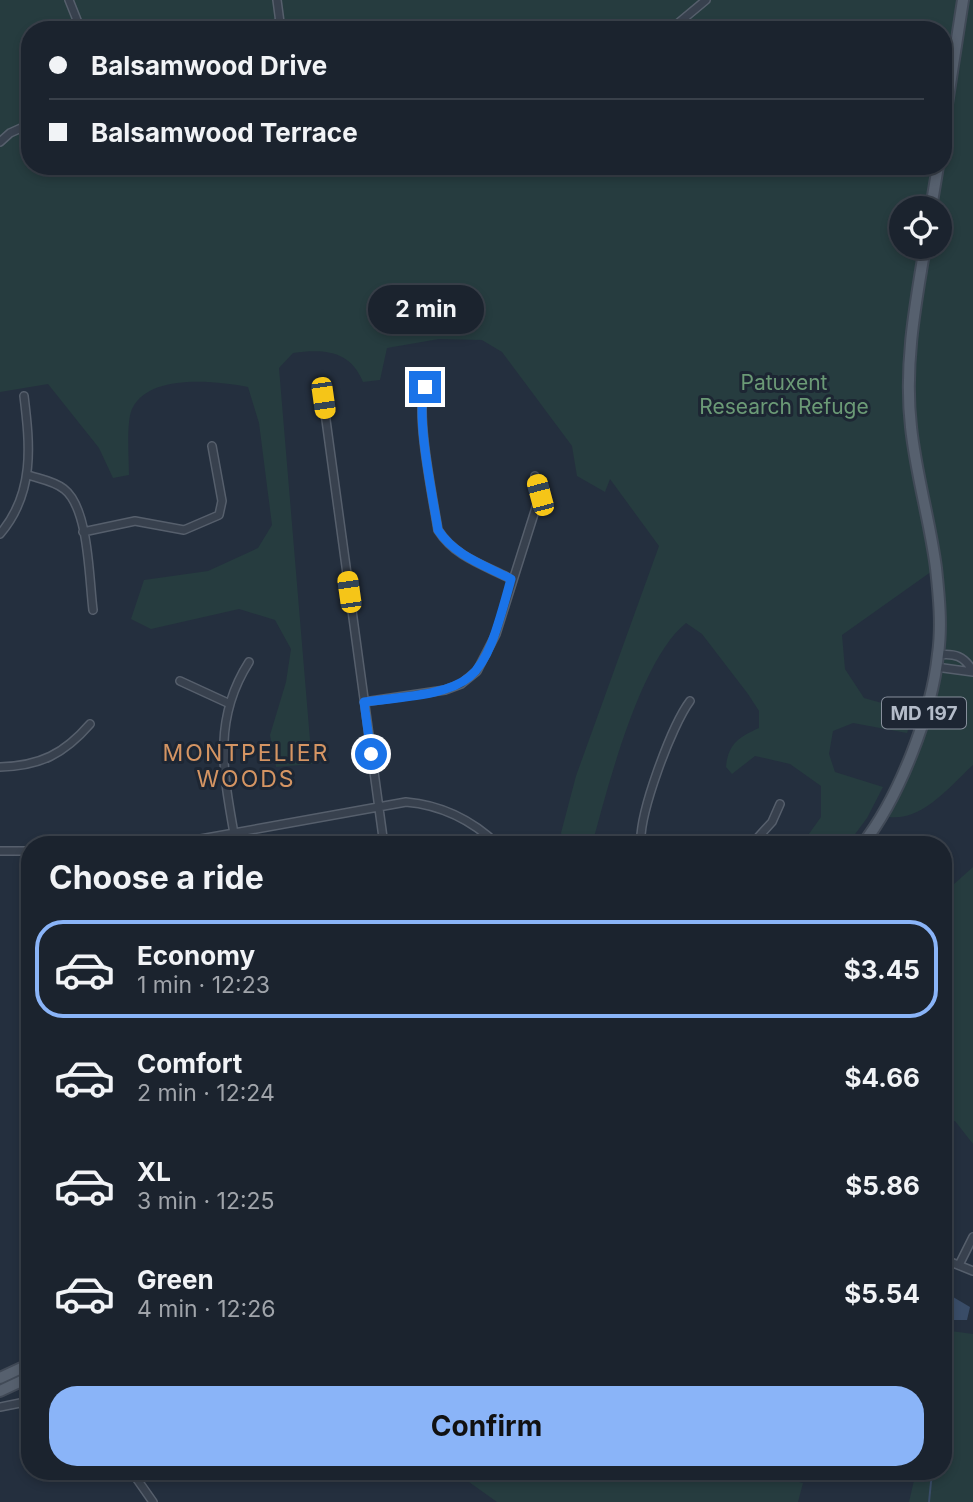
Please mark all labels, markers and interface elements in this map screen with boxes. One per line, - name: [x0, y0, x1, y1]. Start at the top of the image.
- text: Balsamwood Drive: [91, 50, 327, 81]
- text: Balsamwood Terrace: [91, 117, 358, 148]
- map controls: [889, 196, 952, 259]
- button: locate: [889, 196, 952, 259]
- callout: 2 min: [367, 286, 483, 334]
- text: 2 min: [395, 295, 457, 323]
- park label: Patuxent Research Refuge: [699, 370, 869, 419]
- route end: [409, 371, 441, 403]
- car: [310, 376, 337, 420]
- car: [525, 472, 556, 518]
- car: [336, 570, 363, 614]
- road number: MD 197: [882, 698, 966, 728]
- route start: [355, 738, 387, 770]
- district label: MONTPELIER WOODS: [163, 739, 329, 793]
- text: Choose a ride: [49, 858, 264, 897]
- icon: car: [53, 938, 116, 1001]
- text: Economy: [137, 940, 255, 971]
- text: $3.45: [844, 954, 920, 985]
- text: 1 min · 12:23: [137, 971, 270, 999]
- icon: car: [53, 1046, 116, 1109]
- text: Comfort: [137, 1048, 242, 1079]
- text: $4.66: [845, 1062, 920, 1093]
- text: 2 min · 12:24: [137, 1079, 275, 1107]
- icon: car: [53, 1154, 116, 1217]
- text: XL: [137, 1156, 171, 1187]
- text: $5.86: [845, 1170, 920, 1201]
- text: 3 min · 12:25: [137, 1187, 275, 1215]
- icon: car: [53, 1262, 116, 1325]
- text: Green: [137, 1264, 214, 1295]
- text: $5.54: [844, 1278, 920, 1309]
- text: 4 min · 12:26: [137, 1295, 276, 1323]
- button: Confirm: [49, 1386, 924, 1466]

